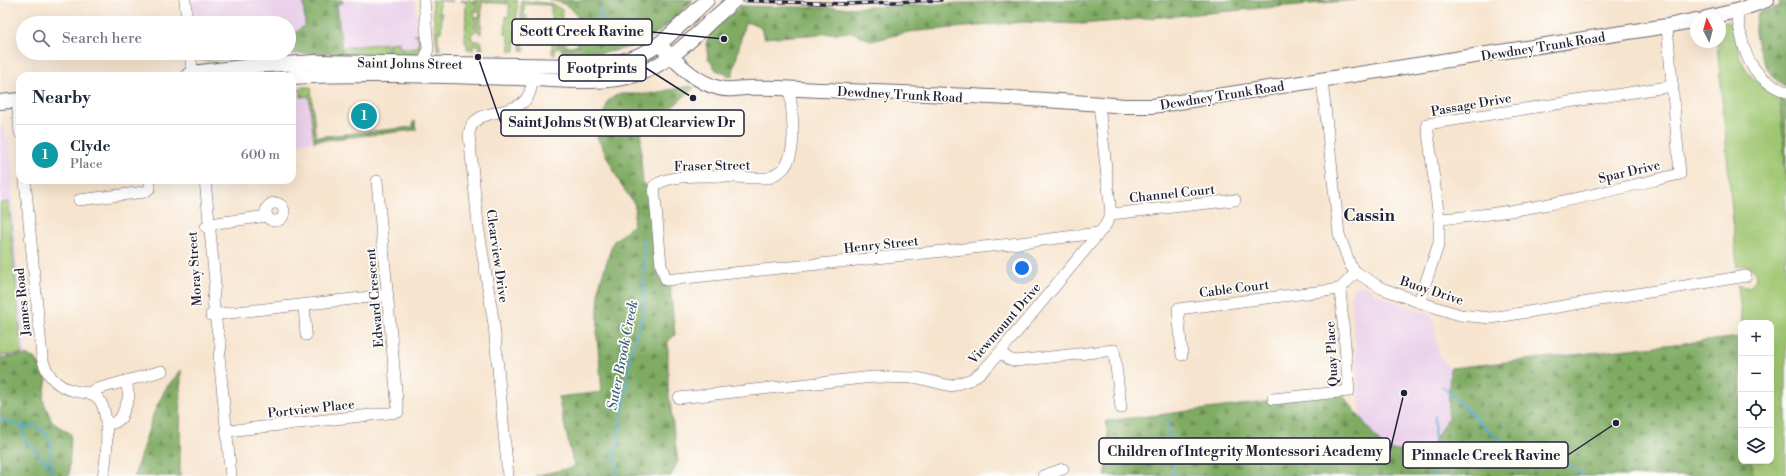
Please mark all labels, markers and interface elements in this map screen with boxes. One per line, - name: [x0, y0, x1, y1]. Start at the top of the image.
- north arrow: [1690, 12, 1726, 48]
- search box: [16, 16, 296, 60]
- callout: Scott Creek Ravine: [512, 19, 652, 45]
- text: Scott Creek Ravine: [520, 23, 645, 41]
- icon: search: [30, 27, 52, 49]
- text: Search here: [62, 29, 142, 48]
- street label: Dewdney Trunk Road: [1480, 29, 1607, 65]
- street label: Saint Johns Street: [357, 55, 463, 73]
- callout: Footprints: [559, 55, 646, 81]
- text: Footprints: [567, 60, 637, 78]
- street label: Dewdney Trunk Road: [1159, 78, 1286, 114]
- street label: Dewdney Trunk Road: [837, 84, 964, 106]
- text: Nearby: [32, 87, 91, 109]
- street label: Passage Drive: [1430, 90, 1513, 120]
- pin: 1: [351, 101, 377, 131]
- callout: Saint Johns St (WB) at Clearview Dr: [501, 110, 744, 136]
- text: Saint Johns St (WB) at Clearview Dr: [509, 114, 735, 132]
- text: Clyde: [70, 137, 110, 156]
- text: 1: [42, 147, 48, 163]
- text: 600 m: [241, 147, 280, 163]
- text: Place: [70, 156, 102, 172]
- street label: Fraser Street: [674, 157, 751, 175]
- street label: Spar Drive: [1597, 157, 1662, 187]
- street label: Channel Court: [1128, 181, 1216, 206]
- district label: Cassin: [1343, 205, 1395, 227]
- street label: Clearview Drive: [483, 208, 512, 304]
- street label: Moray Street: [184, 230, 206, 307]
- street label: Henry Street: [843, 233, 920, 257]
- street label: Edward Crescent: [363, 247, 387, 348]
- your location: [1012, 258, 1032, 278]
- street label: James Road: [11, 266, 35, 338]
- street label: Buoy Drive: [1397, 273, 1466, 309]
- street label: Cable Court: [1198, 277, 1270, 301]
- street label: Viewmount Drive: [964, 279, 1045, 368]
- water label: Suter Brook Creek: [604, 299, 642, 412]
- street label: Quay Place: [1322, 320, 1342, 387]
- map controls: [1738, 320, 1774, 464]
- button: +: [1738, 320, 1774, 356]
- button: −: [1738, 356, 1774, 392]
- button: locate: [1738, 392, 1774, 428]
- street label: Portview Place: [267, 396, 356, 422]
- button: layers: [1738, 428, 1774, 464]
- callout: Children of Integrity Montessori Academy: [1099, 438, 1390, 464]
- callout: Pinnacle Creek Ravine: [1403, 442, 1568, 468]
- text: Children of Integrity Montessori Academy: [1107, 443, 1384, 461]
- text: Pinnacle Creek Ravine: [1411, 447, 1561, 465]

